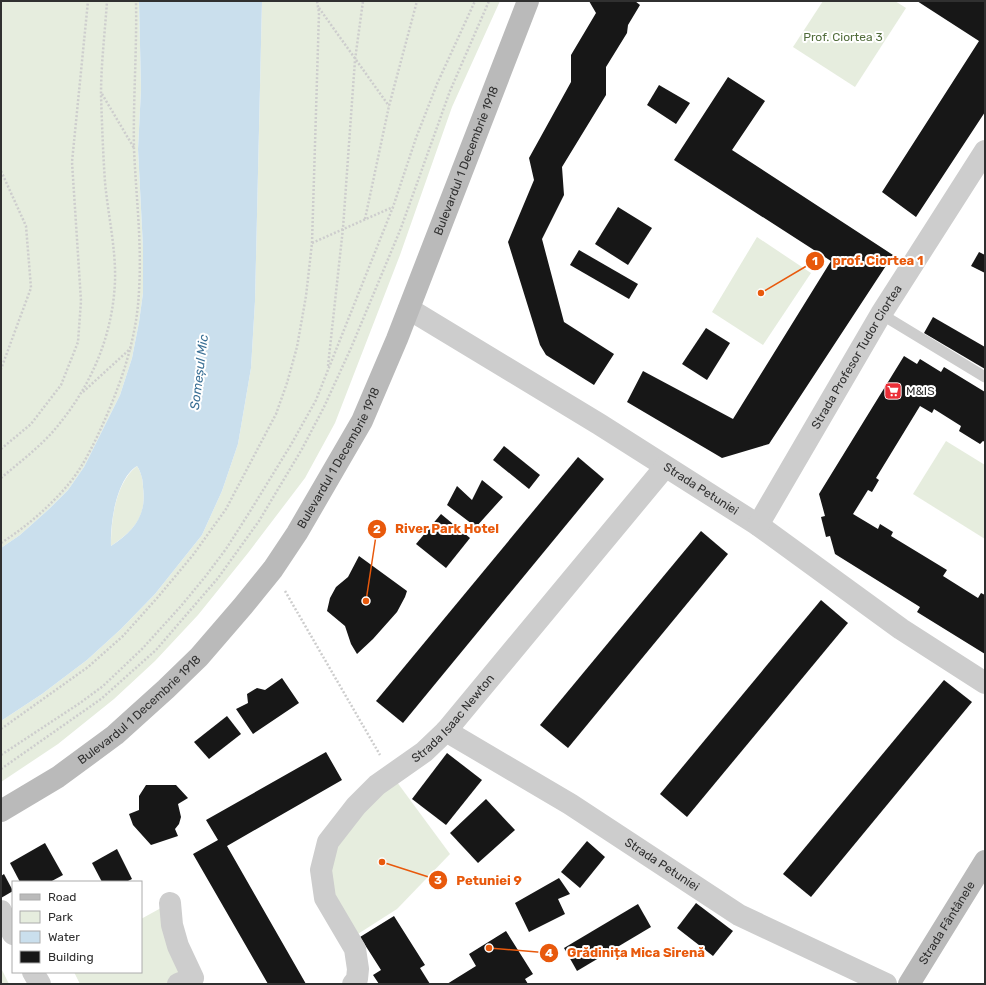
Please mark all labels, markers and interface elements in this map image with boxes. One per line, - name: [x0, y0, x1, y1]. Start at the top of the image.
- park label: Prof. Ciortea 3: [803, 30, 883, 44]
- street label: Bulevardul 1 Decembrie 1918: [431, 84, 501, 237]
- callout: prof. Ciortea 1: [805, 248, 932, 273]
- text: prof. Ciortea 1: [832, 253, 924, 268]
- text: 1: [812, 254, 818, 268]
- street label: Strada Profesor Tudor Ciortea: [809, 282, 905, 431]
- water label: Someșul Mic: [187, 333, 211, 411]
- supermarket icon: M&IS: [883, 381, 903, 401]
- place label: M&IS: [906, 384, 935, 398]
- street label: Bulevardul 1 Decembrie 1918: [294, 385, 383, 531]
- street label: Strada Petuniei: [661, 460, 741, 518]
- callout: River Park Hotel: [367, 516, 508, 541]
- text: River Park Hotel: [395, 521, 499, 536]
- text: 2: [373, 522, 381, 536]
- street label: Bulevardul 1 Decembrie 1918: [75, 652, 204, 767]
- street label: Strada Isaac Newton: [409, 671, 497, 766]
- street label: Strada Petuniei: [622, 835, 702, 894]
- callout: Petuniei 9: [428, 868, 530, 893]
- text: 3: [434, 873, 442, 887]
- text: Petuniei 9: [456, 873, 522, 888]
- street label: Strada Fântânele: [916, 878, 978, 967]
- legend: [12, 881, 142, 973]
- text: Road: [48, 890, 76, 904]
- text: Park: [48, 910, 74, 924]
- text: Water: [48, 930, 80, 944]
- callout: Grădinița Mica Sirenă: [539, 940, 713, 965]
- text: Grădinița Mica Sirenă: [567, 945, 705, 960]
- text: 4: [545, 946, 553, 960]
- text: Building: [48, 950, 94, 964]

